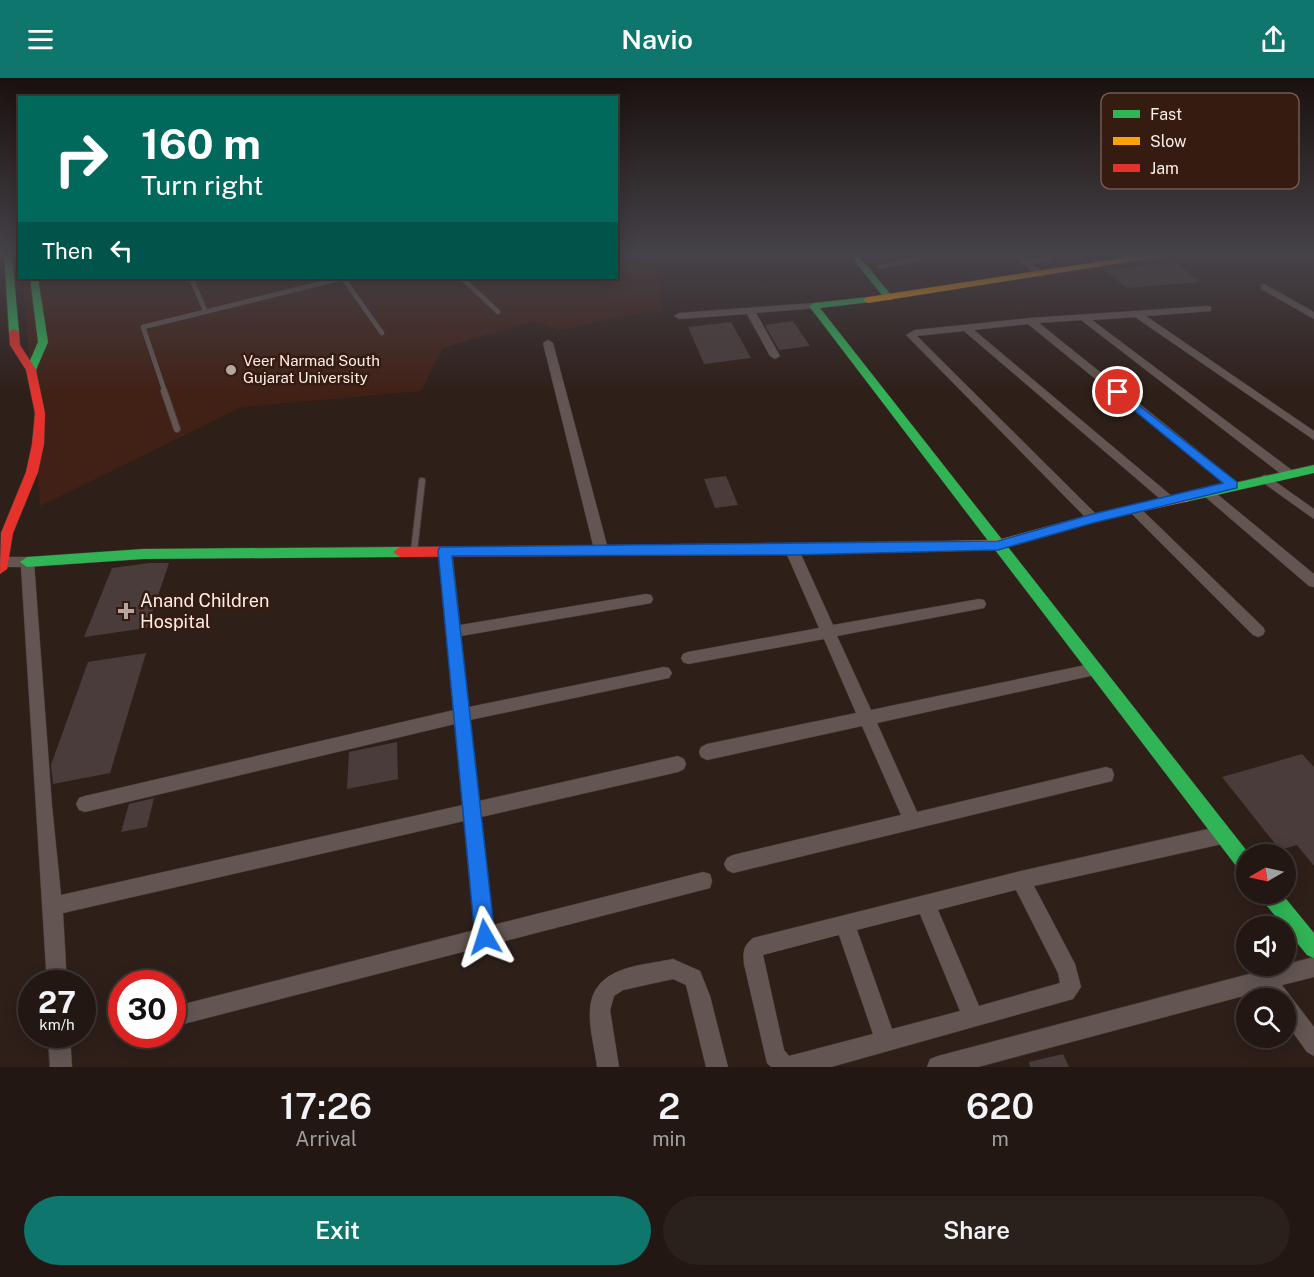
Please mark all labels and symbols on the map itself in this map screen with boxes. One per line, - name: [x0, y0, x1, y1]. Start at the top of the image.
- legend: [1101, 93, 1299, 189]
- text: Fast: [1150, 105, 1182, 124]
- text: Slow: [1150, 132, 1187, 151]
- text: Jam: [1150, 159, 1179, 178]
- place label: Veer Narmad South Gujarat University: [243, 352, 380, 386]
- marker: Veer Narmad South Gujarat University: [224, 363, 238, 377]
- pin: [1092, 366, 1143, 417]
- place label: Anand Children Hospital: [140, 590, 269, 632]
- marker: Anand Children Hospital: [117, 602, 135, 620]
- north arrow: [1236, 844, 1296, 904]
- position arrow: [453, 905, 517, 969]
- speed limit sign: 30: [108, 970, 186, 1048]

